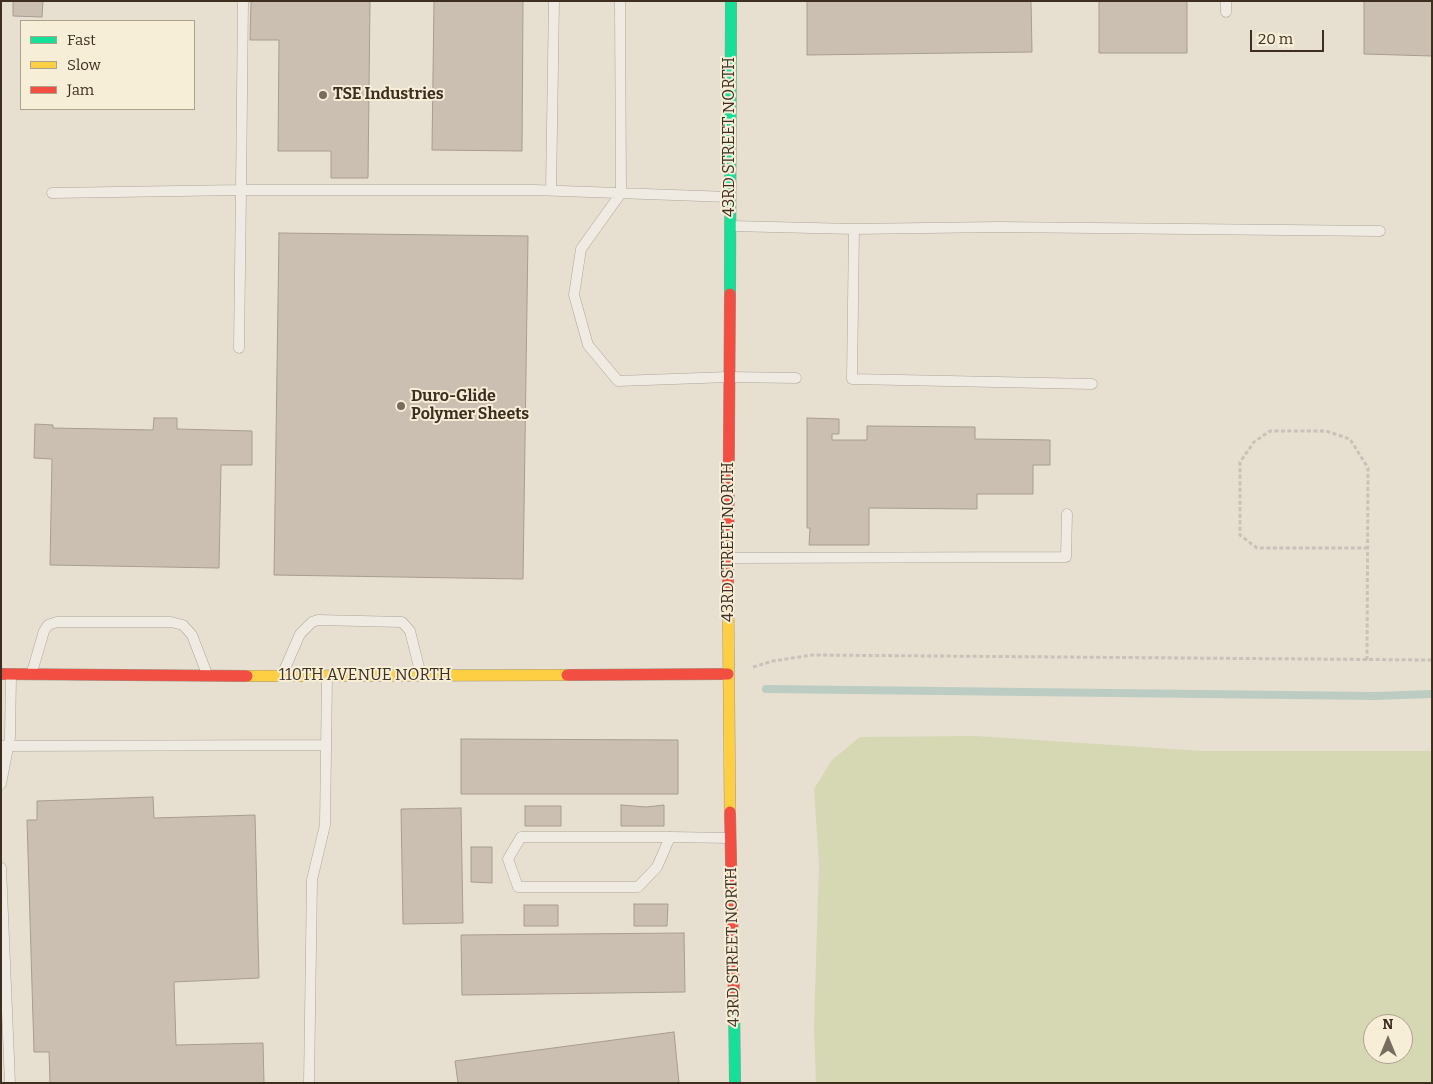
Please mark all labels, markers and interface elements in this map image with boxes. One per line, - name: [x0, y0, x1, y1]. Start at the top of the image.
- legend: [20, 20, 195, 110]
- scale bar: [1253, 20, 1327, 52]
- text: 20 m: [1258, 30, 1293, 48]
- text: Fast: [67, 31, 96, 49]
- text: Slow: [67, 56, 101, 74]
- street label: 43RD STREET NORTH: [720, 57, 740, 217]
- text: Jam: [67, 81, 94, 99]
- place label: TSE Industries: [333, 85, 444, 105]
- marker: TSE Industries: [317, 89, 329, 101]
- place label: Duro-Glide Polymer Sheets: [411, 387, 529, 425]
- marker: Duro-Glide Polymer Sheets: [395, 400, 407, 412]
- street label: 43RD STREET NORTH: [719, 462, 739, 622]
- street label: 110TH AVENUE NORTH: [279, 666, 451, 686]
- street label: 43RD STREET NORTH: [722, 867, 744, 1027]
- north arrow: [1363, 1014, 1413, 1064]
- text: N: [1383, 1016, 1393, 1033]

